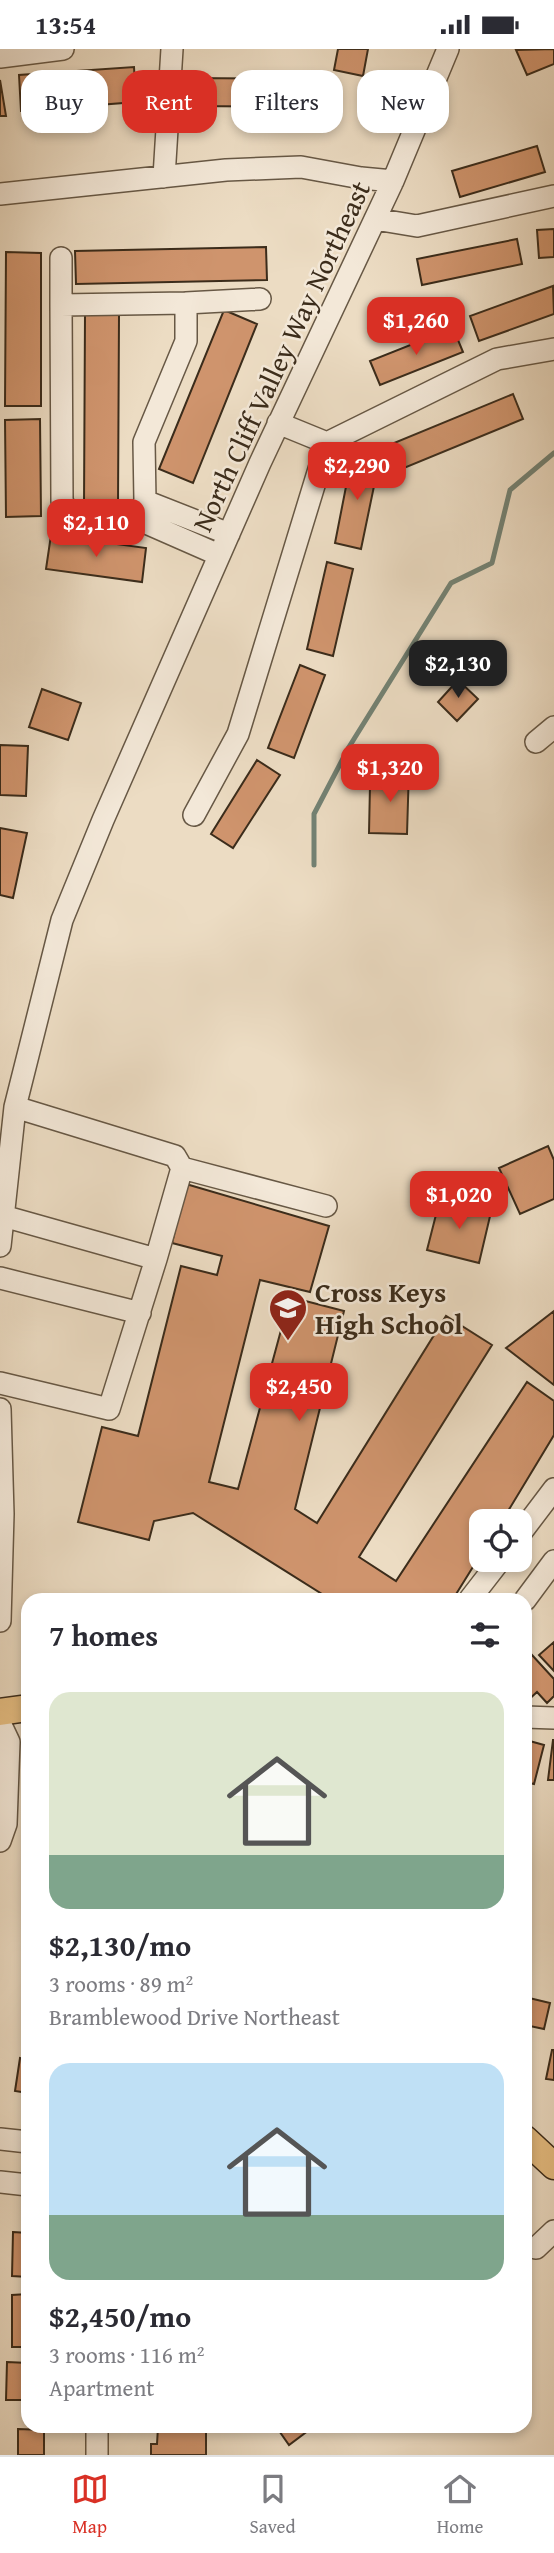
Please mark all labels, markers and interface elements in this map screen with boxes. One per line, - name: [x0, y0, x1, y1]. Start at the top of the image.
- text: 13:54: [35, 5, 96, 44]
- chip: Buy: [21, 70, 108, 133]
- chip: Rent: [122, 70, 217, 133]
- chip: Filters: [231, 70, 343, 133]
- chip: New: [357, 70, 449, 133]
- street label: North Cliff Valley Way Northeast: [181, 173, 380, 538]
- pin: $1,260: [359, 297, 473, 357]
- text: $1,260: [383, 303, 449, 336]
- pin: $2,290: [300, 442, 414, 502]
- text: $2,290: [324, 448, 390, 481]
- pin: $2,110: [39, 499, 153, 559]
- text: $2,110: [63, 505, 129, 538]
- pin: $2,130: [401, 641, 515, 700]
- text: $2,130: [425, 646, 491, 679]
- pin: $1,320: [333, 745, 447, 804]
- text: $1,320: [357, 750, 423, 783]
- pin: $1,020: [402, 1171, 516, 1231]
- text: $1,020: [426, 1177, 492, 1210]
- place label: Cross Keys High School: [315, 1271, 463, 1344]
- school or university icon: Cross Keys High School: [267, 1287, 309, 1342]
- pin: $2,450: [242, 1363, 356, 1423]
- text: $2,450: [266, 1369, 332, 1402]
- map controls: [469, 1509, 532, 1572]
- button: locate: [469, 1509, 532, 1572]
- text: 7 homes: [49, 1613, 158, 1657]
- icon: filters: [466, 1616, 504, 1654]
- icon: home: [214, 1738, 340, 1864]
- text: $2,130/mo: [49, 1923, 191, 1967]
- text: 3 rooms · 89 m²: [49, 1967, 193, 2000]
- text: Bramblewood Drive Northeast: [49, 2000, 340, 2033]
- icon: home: [214, 2109, 340, 2235]
- text: $2,450/mo: [49, 2294, 191, 2338]
- text: 3 rooms · 116 m²: [49, 2338, 204, 2371]
- text: Apartment: [49, 2371, 154, 2404]
- tab: Map: [71, 2470, 109, 2540]
- tab: Saved: [250, 2470, 296, 2540]
- tab: Home: [437, 2470, 483, 2540]

